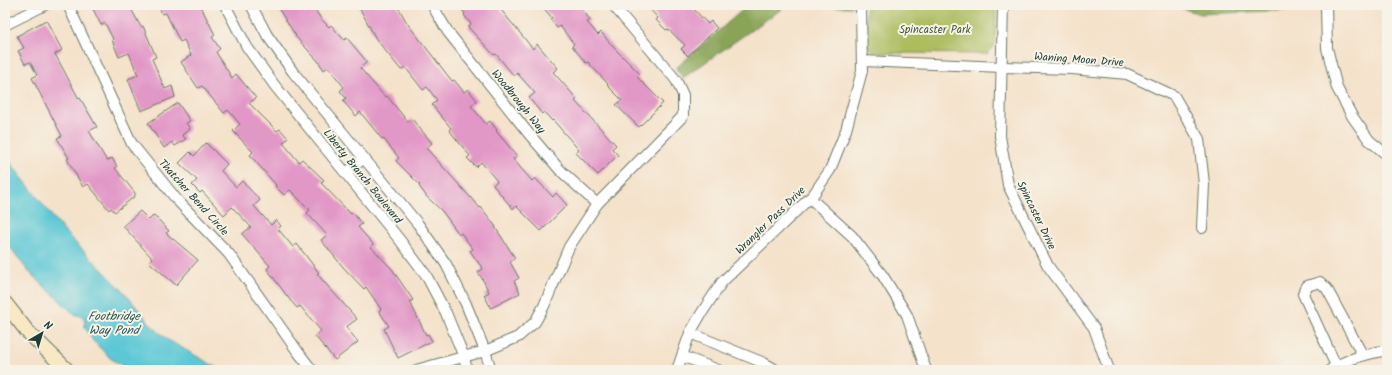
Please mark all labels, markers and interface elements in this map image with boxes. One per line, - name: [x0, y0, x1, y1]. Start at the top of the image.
- park label: Spincaster Park: [899, 21, 972, 39]
- street label: Waning Moon Drive: [1034, 48, 1124, 72]
- street label: Woodbrough Way: [487, 66, 550, 138]
- street label: Liberty Branch Boulevard: [318, 125, 407, 228]
- street label: Thatcher Bend Circle: [154, 155, 233, 240]
- street label: Spincaster Drive: [1012, 178, 1061, 253]
- street label: Wrangler Pass Drive: [731, 182, 810, 259]
- water label: Footbridge Way Pond: [88, 307, 142, 340]
- north arrow: [22, 313, 62, 353]
- text: N: [39, 317, 56, 335]

